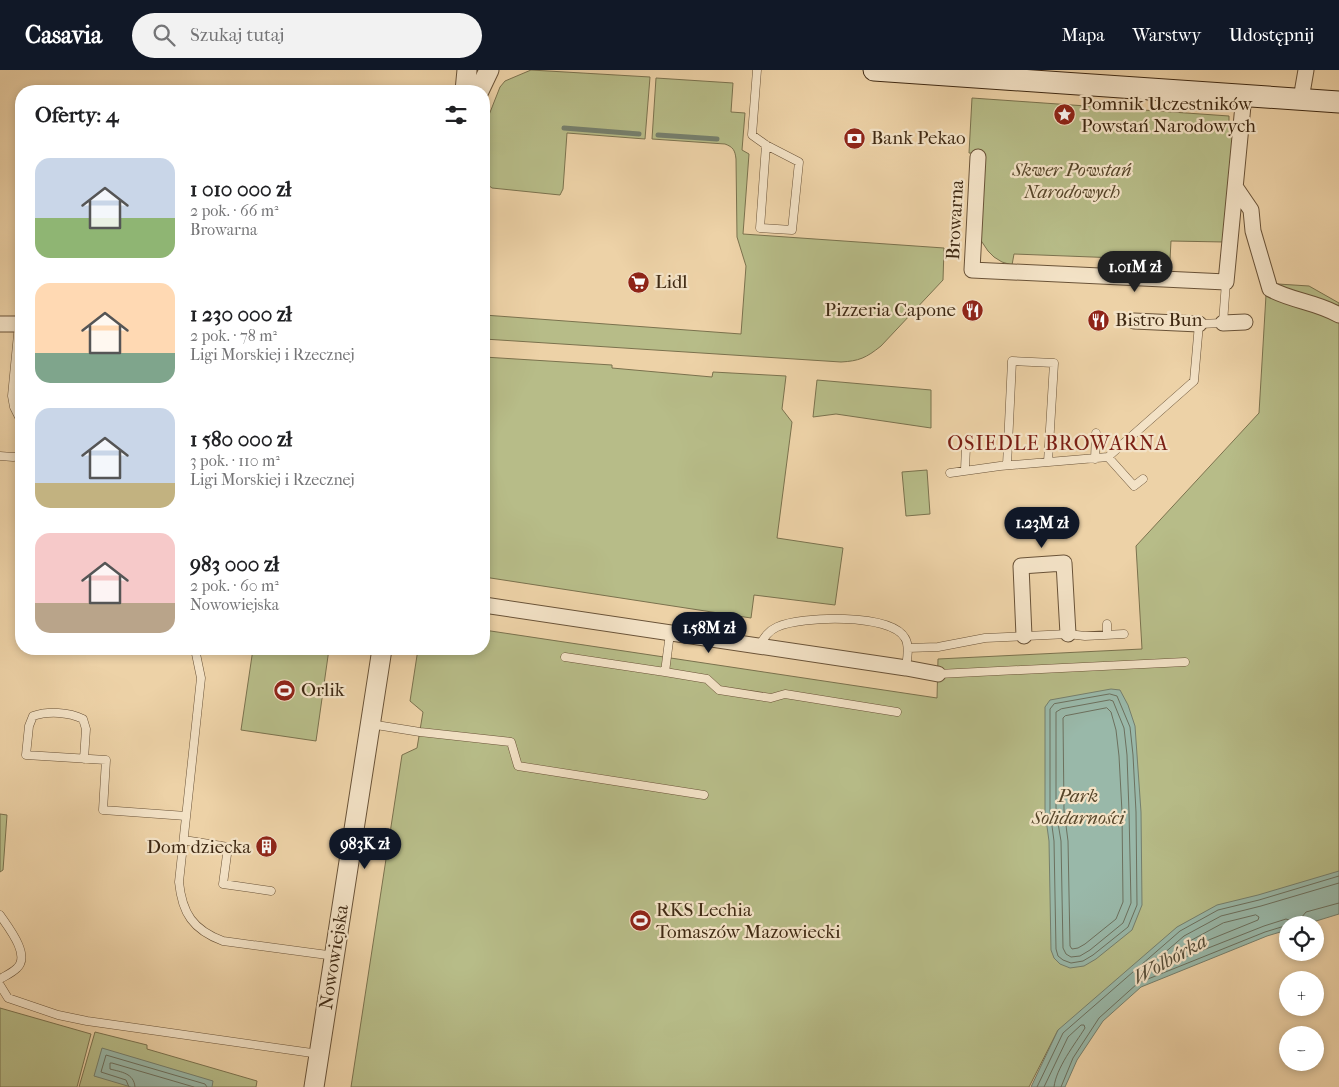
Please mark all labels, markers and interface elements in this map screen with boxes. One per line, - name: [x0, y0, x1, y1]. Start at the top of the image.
- search box: [132, 13, 482, 58]
- text: Casavia: [25, 21, 102, 49]
- icon: search: [150, 21, 178, 49]
- text: Szukaj tutaj: [190, 24, 284, 46]
- text: Mapa: [1062, 25, 1105, 46]
- text: Warstwy: [1133, 25, 1201, 46]
- text: Udostępnij: [1229, 25, 1314, 46]
- place label: Pomnik Uczestników Powstań Narodowych: [1081, 93, 1256, 137]
- icon: filters: [442, 101, 470, 129]
- text: Oferty: 4: [35, 103, 118, 127]
- place icon: Pomnik Uczestników Powstań Narodowych: [1053, 103, 1077, 127]
- bank icon: Bank Pekao: [843, 126, 867, 150]
- place label: Bank Pekao: [871, 127, 966, 149]
- park label: Skwer Powstań Narodowych: [1011, 159, 1132, 203]
- text: 1 010 000 zł: [190, 177, 291, 201]
- icon: home: [75, 178, 135, 238]
- street label: Browarna: [942, 179, 968, 261]
- text: 2 pok. · 66 m²: [190, 201, 279, 220]
- text: Browarna: [190, 220, 258, 239]
- pin: 1.01M zł: [1083, 250, 1187, 293]
- text: 1.01M zł: [1109, 257, 1161, 276]
- supermarket icon: Lidl: [627, 270, 651, 294]
- place label: Lidl: [655, 271, 688, 293]
- restaurant icon: Pizzeria Capone: [960, 298, 984, 322]
- place label: Pizzeria Capone: [824, 299, 956, 321]
- text: 1 230 000 zł: [190, 302, 292, 326]
- icon: home: [75, 303, 135, 363]
- restaurant icon: Bistro Bun: [1087, 308, 1111, 332]
- place label: Bistro Bun: [1115, 309, 1203, 331]
- text: 2 pok. · 78 m²: [190, 326, 277, 345]
- text: Ligi Morskiej i Rzecznej: [190, 345, 355, 364]
- text: 1 580 000 zł: [190, 427, 292, 451]
- icon: home: [75, 428, 135, 488]
- district label: OSIEDLE BROWARNA: [947, 432, 1169, 455]
- text: 3 pok. · 110 m²: [190, 451, 280, 470]
- text: Ligi Morskiej i Rzecznej: [190, 470, 355, 489]
- pin: 1.23M zł: [990, 506, 1094, 549]
- text: 1.23M zł: [1015, 513, 1069, 532]
- text: 983 000 zł: [190, 552, 279, 576]
- icon: home: [75, 553, 135, 613]
- text: 2 pok. · 60 m²: [190, 576, 279, 595]
- text: Nowowiejska: [190, 595, 279, 614]
- pin: 1.58M zł: [657, 612, 761, 654]
- text: 1.58M zł: [683, 618, 735, 637]
- sports icon: Orlik: [273, 678, 297, 702]
- place label: Orlik: [301, 679, 345, 701]
- park label: Park Solidarności: [1031, 785, 1126, 829]
- pin: 983K zł: [319, 828, 411, 870]
- text: 983K zł: [340, 834, 390, 853]
- building icon: Dom dziecka: [255, 835, 279, 859]
- place label: Dom dziecka: [147, 836, 251, 858]
- place label: RKS Lechia Tomaszów Mazowiecki: [656, 899, 841, 943]
- street label: Nowowiejska: [315, 903, 353, 1011]
- sports icon: RKS Lechia Tomaszów Mazowiecki: [628, 909, 652, 933]
- map controls: [1279, 916, 1324, 1071]
- button: locate: [1279, 916, 1324, 961]
- water label: Wolbórka: [1129, 929, 1211, 989]
- button: +: [1279, 971, 1324, 1016]
- button: −: [1279, 1026, 1324, 1071]

